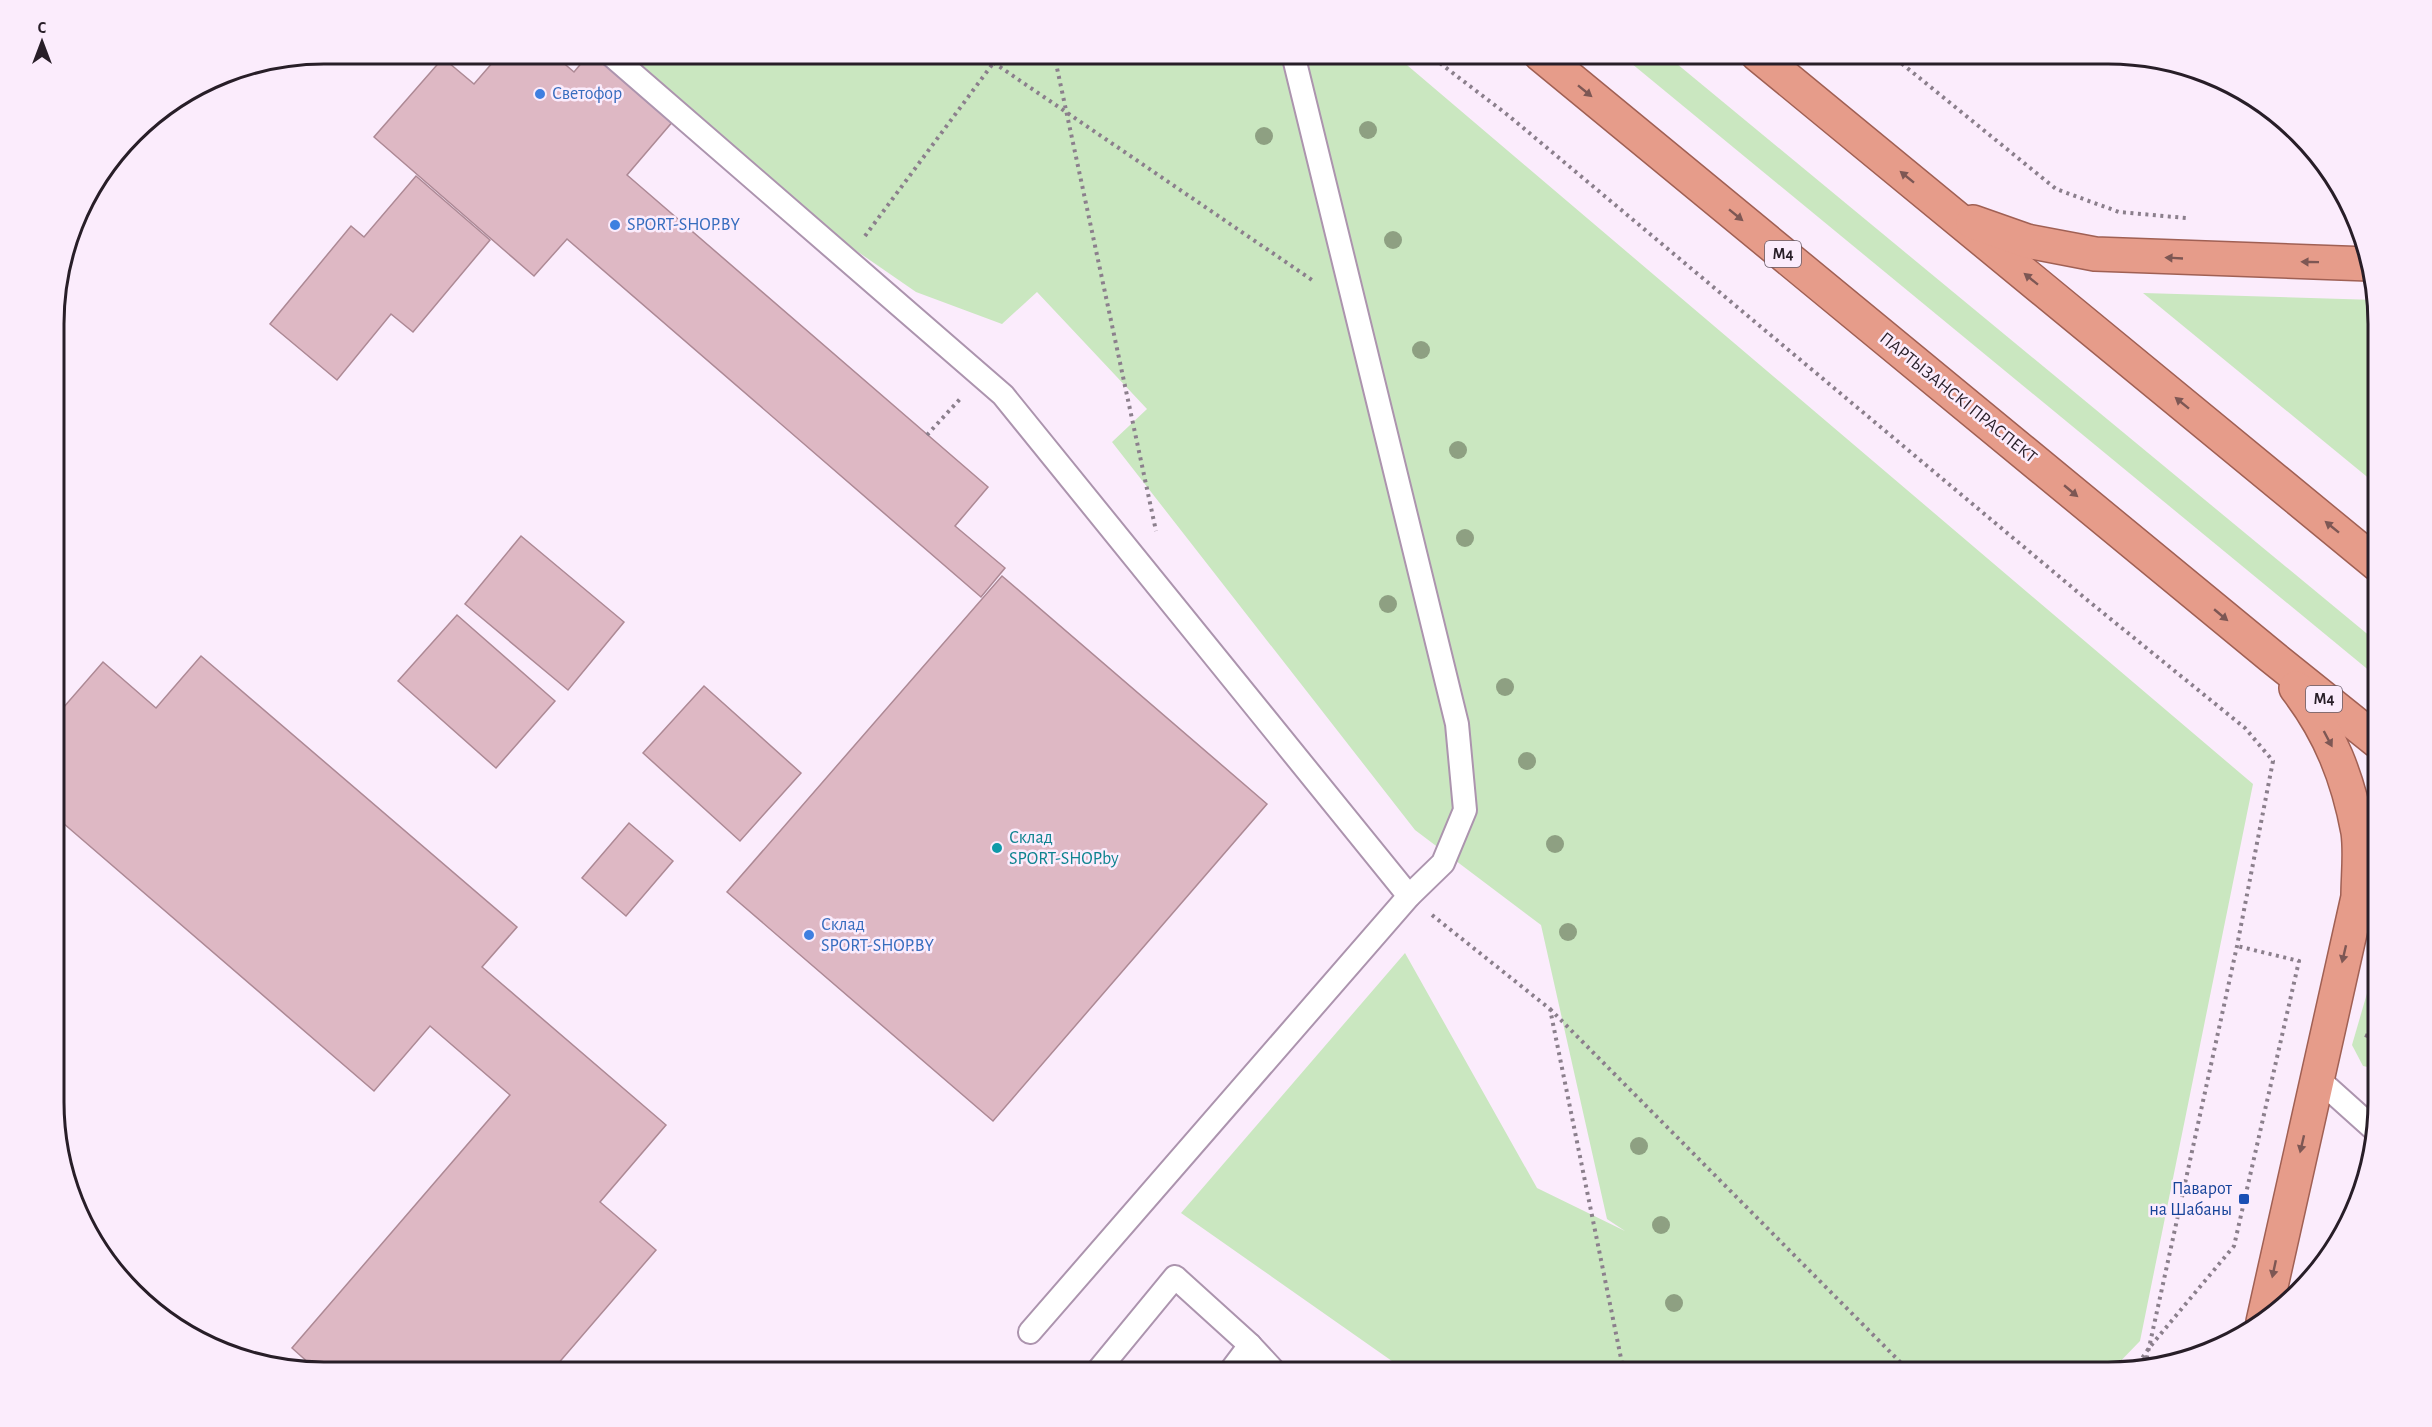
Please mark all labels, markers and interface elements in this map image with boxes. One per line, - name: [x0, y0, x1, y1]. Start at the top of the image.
- north arrow: [12, 12, 72, 72]
- text: С: [38, 20, 47, 36]
- one-way arrow: [1577, 84, 1592, 97]
- place label: Светофор: [552, 85, 622, 103]
- marker: Светофор: [533, 87, 547, 101]
- one-way arrow: [1900, 171, 1915, 184]
- one-way arrow: [1728, 208, 1744, 221]
- place label: SPORT-SHOP.BY: [627, 216, 740, 234]
- marker: SPORT-SHOP.BY: [608, 218, 622, 232]
- road number: М4: [1765, 241, 1801, 267]
- one-way arrow: [2165, 253, 2184, 262]
- one-way arrow: [2301, 257, 2320, 267]
- one-way arrow: [2023, 273, 2039, 286]
- street label: ПАРТЫЗАНСКІ ПРАСПЕКТ: [1876, 329, 2040, 467]
- one-way arrow: [2174, 397, 2190, 410]
- one-way arrow: [2063, 484, 2079, 497]
- one-way arrow: [2325, 521, 2340, 534]
- one-way arrow: [2213, 608, 2228, 621]
- road number: М4: [2306, 686, 2342, 712]
- one-way arrow: [2323, 730, 2333, 747]
- place label: Склад SPORT-SHOP.by: [1009, 829, 1119, 868]
- marker: Склад SPORT-SHOP.by: [990, 841, 1004, 855]
- place label: Склад SPORT-SHOP.BY: [821, 916, 934, 955]
- marker: Склад SPORT-SHOP.BY: [802, 928, 816, 942]
- one-way arrow: [2339, 945, 2349, 963]
- one-way arrow: [2297, 1135, 2306, 1154]
- place label: Паварот на Шабаны: [2149, 1180, 2233, 1219]
- marker: Паварот на Шабаны: [2237, 1192, 2251, 1206]
- one-way arrow: [2269, 1260, 2279, 1279]

